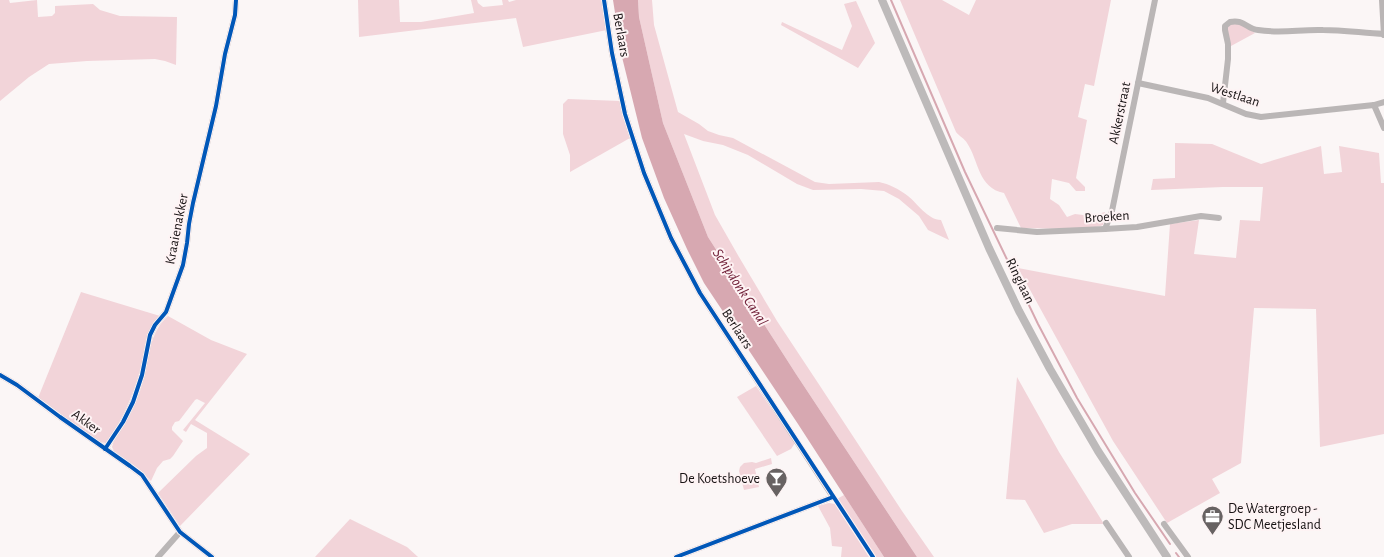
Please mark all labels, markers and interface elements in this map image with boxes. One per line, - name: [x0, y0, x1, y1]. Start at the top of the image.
- street label: Berlaars: [610, 12, 632, 58]
- street label: Akkerstraat: [1107, 80, 1134, 145]
- street label: Westlaan: [1208, 80, 1262, 110]
- street label: Kraaienakker: [163, 192, 191, 266]
- street label: Broeken: [1084, 208, 1130, 226]
- water label: Schipdonk Canal: [710, 246, 771, 328]
- street label: Ringlaan: [1003, 256, 1037, 306]
- street label: Berlaars: [719, 307, 755, 351]
- street label: Akker: [69, 407, 103, 437]
- bar icon: De Koetshoeve: [763, 466, 789, 499]
- place label: De Koetshoeve: [679, 472, 760, 486]
- place label: De Watergroep - SDC Meetjesland: [1228, 502, 1321, 532]
- office icon: De Watergroep - SDC Meetjesland: [1199, 504, 1225, 537]

